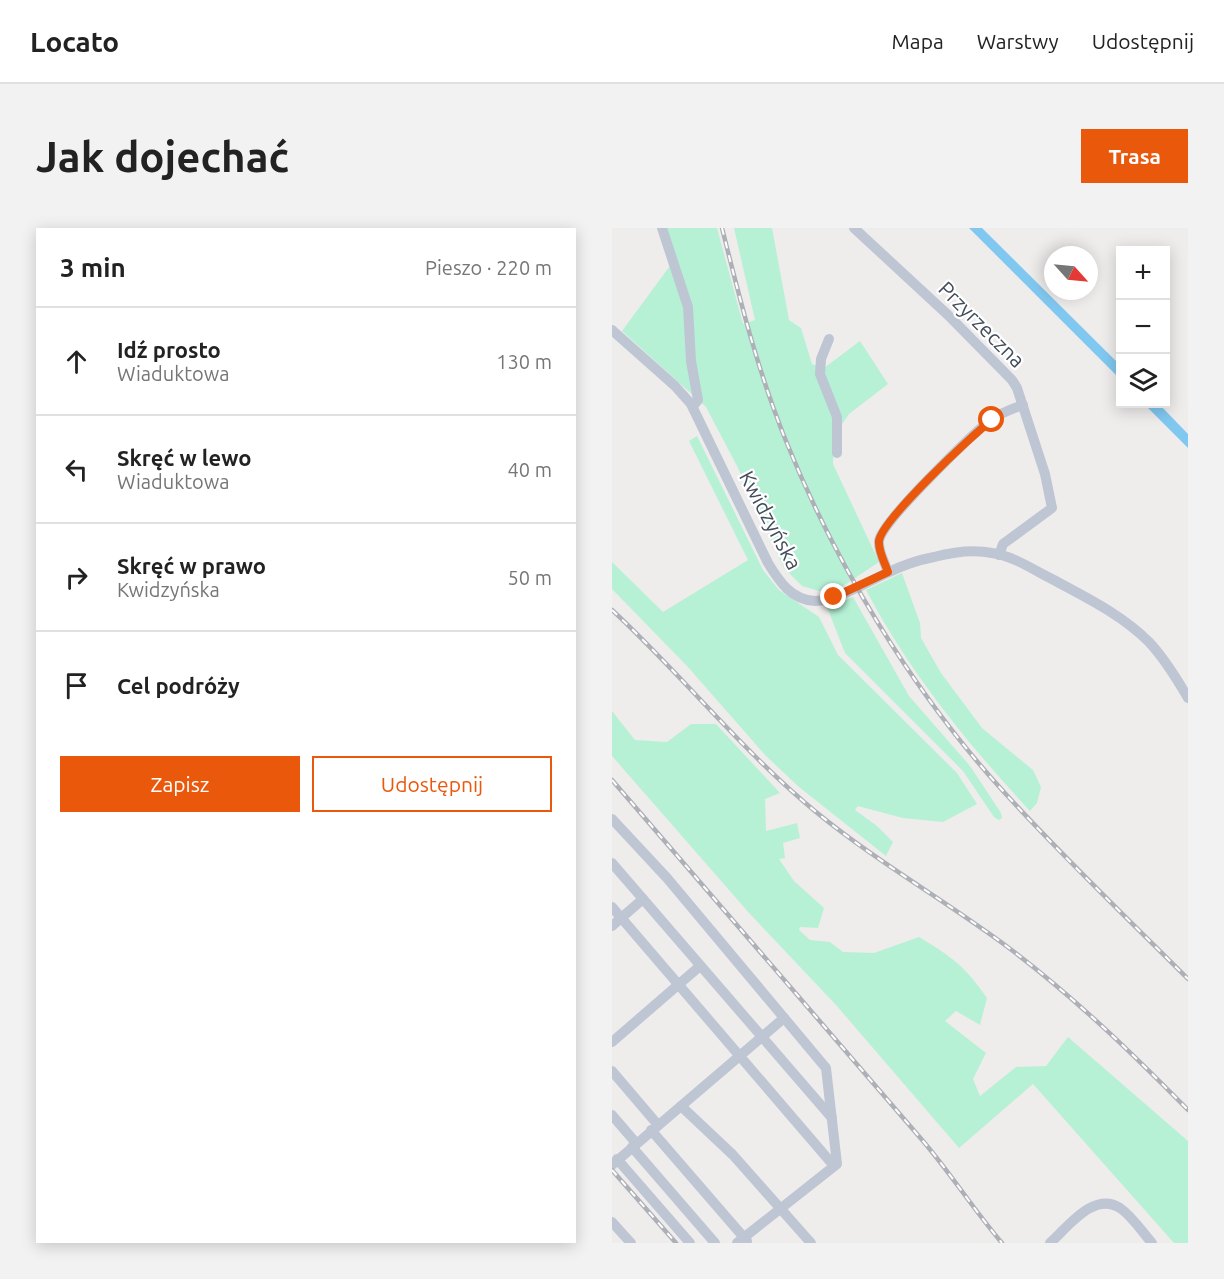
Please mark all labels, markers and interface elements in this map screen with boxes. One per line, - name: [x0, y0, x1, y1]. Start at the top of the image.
- text: Locato: [30, 26, 119, 57]
- text: Mapa: [892, 29, 944, 53]
- text: Warstwy: [977, 29, 1059, 53]
- text: Udostępnij: [1092, 29, 1194, 53]
- button: Trasa: [1081, 129, 1188, 183]
- text: Jak dojechać: [36, 133, 289, 180]
- north arrow: [1044, 246, 1098, 300]
- map controls: [1116, 246, 1170, 408]
- button: +: [1116, 246, 1170, 300]
- text: 3 min: [60, 253, 126, 282]
- text: Pieszo · 220 m: [425, 256, 552, 279]
- street label: Przyrzeczna: [934, 276, 1030, 372]
- button: −: [1116, 300, 1170, 354]
- text: Idź prosto: [117, 337, 221, 362]
- icon: ahead: [60, 345, 93, 378]
- text: 130 m: [496, 350, 552, 373]
- button: layers: [1116, 354, 1170, 408]
- text: Wiaduktowa: [117, 362, 230, 385]
- route start: [978, 406, 1004, 432]
- text: Skręć w lewo: [117, 445, 251, 470]
- icon: left: [60, 453, 93, 486]
- text: 40 m: [508, 458, 552, 481]
- street label: Kwidzyńska: [735, 467, 807, 573]
- text: Wiaduktowa: [117, 470, 230, 493]
- text: Skręć w prawo: [117, 553, 266, 578]
- icon: right: [60, 561, 93, 594]
- text: 50 m: [508, 566, 552, 589]
- text: Kwidzyńska: [117, 578, 220, 601]
- route end: [820, 583, 846, 609]
- icon: arrive: [60, 669, 93, 702]
- text: Cel podróży: [117, 673, 240, 698]
- button: Zapisz: [60, 756, 300, 812]
- button: Udostępnij: [312, 756, 552, 812]

